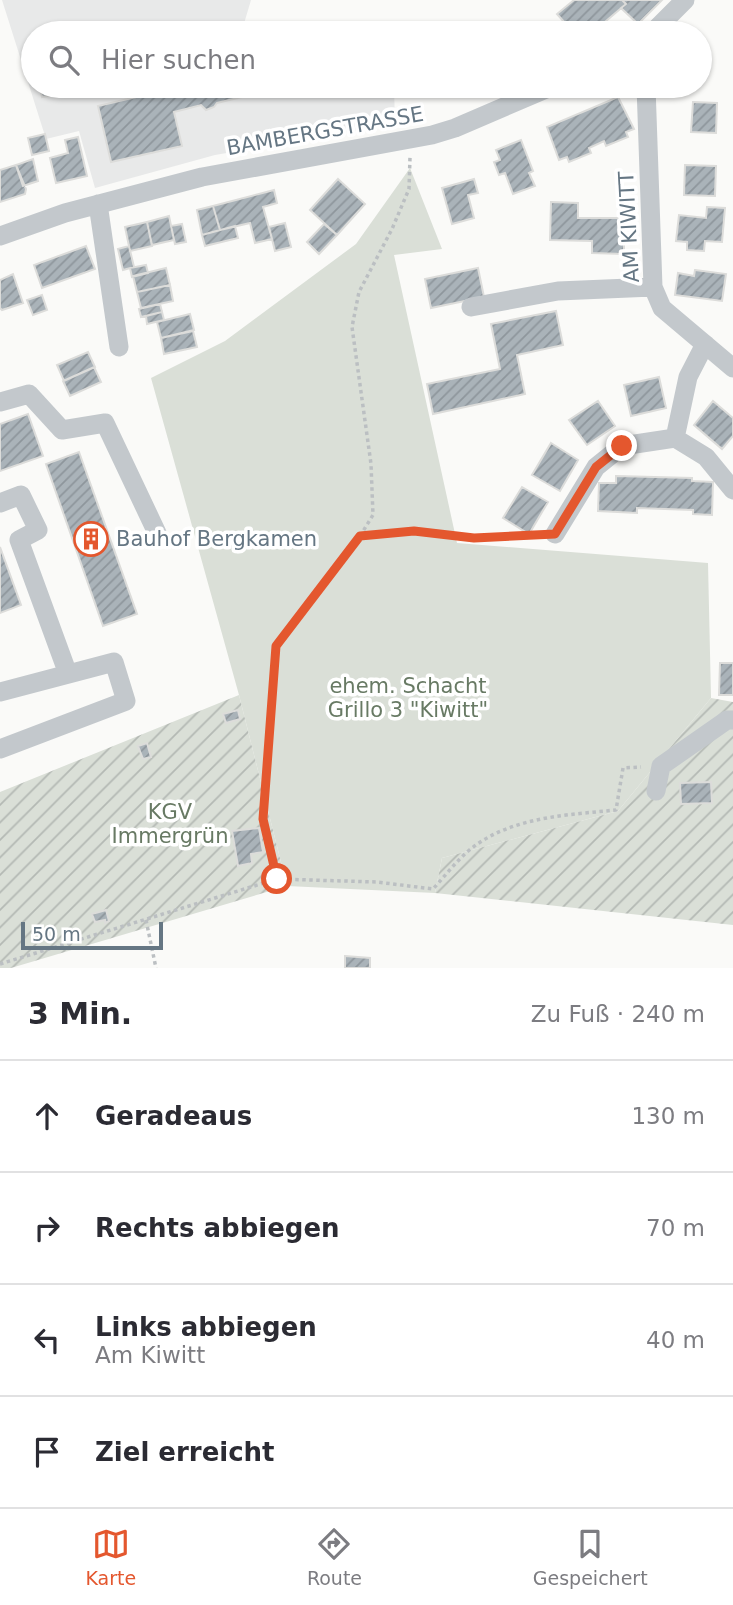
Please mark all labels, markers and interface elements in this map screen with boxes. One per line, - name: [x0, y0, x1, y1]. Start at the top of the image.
- search box: [21, 21, 712, 98]
- icon: search: [45, 41, 83, 79]
- text: Hier suchen: [101, 45, 256, 75]
- street label: BAMBERGSTRASSE: [225, 102, 425, 160]
- street label: AM KIWITT: [614, 171, 644, 283]
- route end: [606, 430, 637, 461]
- building icon: Bauhof Bergkamen: [72, 520, 110, 558]
- place label: Bauhof Bergkamen: [116, 527, 317, 551]
- park label: ehem. Schacht Grillo 3 "Kiwitt": [328, 674, 488, 722]
- park label: KGV Immergrün: [112, 800, 228, 848]
- route start: [261, 863, 292, 894]
- scale bar: [21, 919, 163, 951]
- text: 50 m: [32, 923, 81, 945]
- text: 3 Min.: [28, 996, 132, 1031]
- text: Zu Fuß · 240 m: [531, 1001, 705, 1027]
- icon: ahead: [28, 1097, 66, 1135]
- text: Geradeaus: [95, 1101, 252, 1131]
- text: 130 m: [631, 1103, 705, 1129]
- icon: right: [28, 1209, 66, 1247]
- text: Rechts abbiegen: [95, 1213, 340, 1243]
- text: 70 m: [646, 1215, 705, 1241]
- text: Links abbiegen: [95, 1312, 317, 1342]
- icon: left: [28, 1321, 66, 1359]
- text: 40 m: [646, 1327, 705, 1353]
- text: Am Kiwitt: [95, 1342, 205, 1368]
- icon: arrive: [28, 1433, 66, 1471]
- text: Ziel erreicht: [95, 1437, 275, 1467]
- tab: Karte: [85, 1525, 136, 1589]
- tab: Route: [307, 1525, 362, 1589]
- tab: Gespeichert: [533, 1525, 648, 1589]

